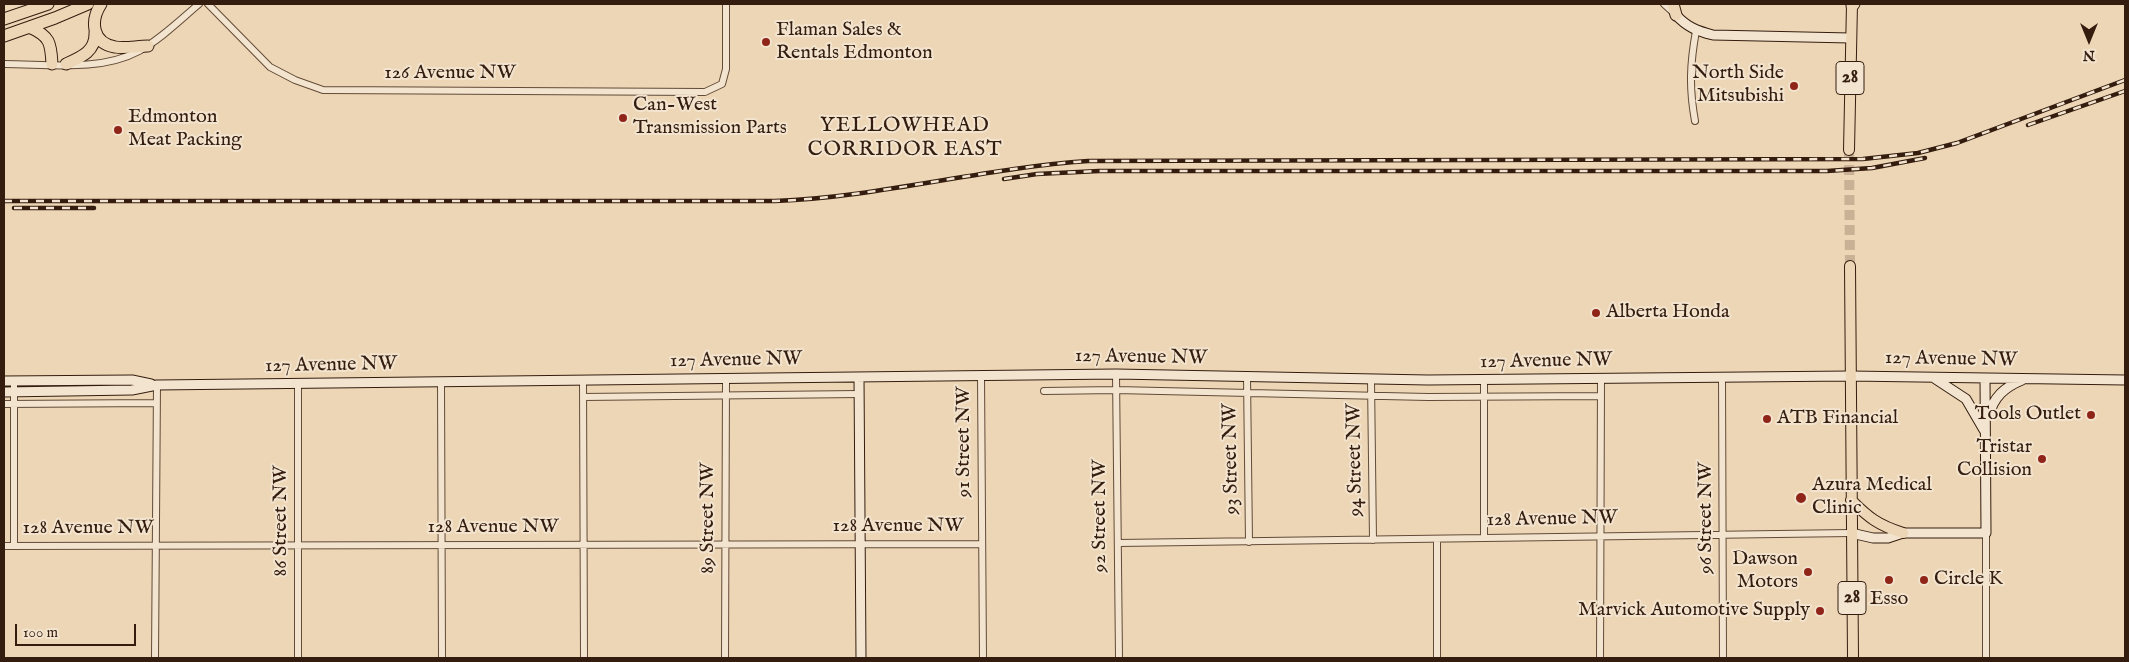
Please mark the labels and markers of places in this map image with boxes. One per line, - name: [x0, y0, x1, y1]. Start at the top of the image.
- place label: Flaman Sales & Rentals Edmonton: [776, 19, 933, 66]
- marker: Flaman Sales & Rentals Edmonton: [760, 36, 772, 48]
- place label: North Side Mitsubishi: [1692, 62, 1784, 109]
- marker: North Side Mitsubishi: [1788, 80, 1800, 92]
- place label: Can-West Transmission Parts: [633, 94, 787, 141]
- place label: Edmonton Meat Packing: [128, 106, 242, 153]
- marker: Can-West Transmission Parts: [617, 112, 629, 124]
- marker: Edmonton Meat Packing: [112, 124, 124, 136]
- place label: Alberta Honda: [1606, 301, 1730, 325]
- marker: Alberta Honda: [1590, 307, 1602, 319]
- place label: Tools Outlet: [1975, 403, 2081, 427]
- place label: ATB Financial: [1777, 407, 1898, 431]
- marker: Tools Outlet: [2085, 409, 2097, 421]
- marker: ATB Financial: [1761, 413, 1773, 425]
- place label: Tristar Collision: [1957, 436, 2032, 483]
- marker: Tristar Collision: [2036, 453, 2048, 465]
- place label: Azura Medical Clinic: [1812, 474, 1932, 521]
- marker: Azura Medical Clinic: [1794, 491, 1808, 505]
- place label: Dawson Motors: [1732, 548, 1798, 595]
- marker: Dawson Motors: [1802, 566, 1814, 578]
- place label: Circle K: [1934, 568, 2003, 592]
- marker: Esso: [1883, 574, 1895, 586]
- marker: Circle K: [1918, 574, 1930, 586]
- place label: Esso: [1870, 588, 1908, 612]
- place label: Marvick Automotive Supply: [1578, 599, 1810, 623]
- marker: Marvick Automotive Supply: [1814, 605, 1826, 617]

